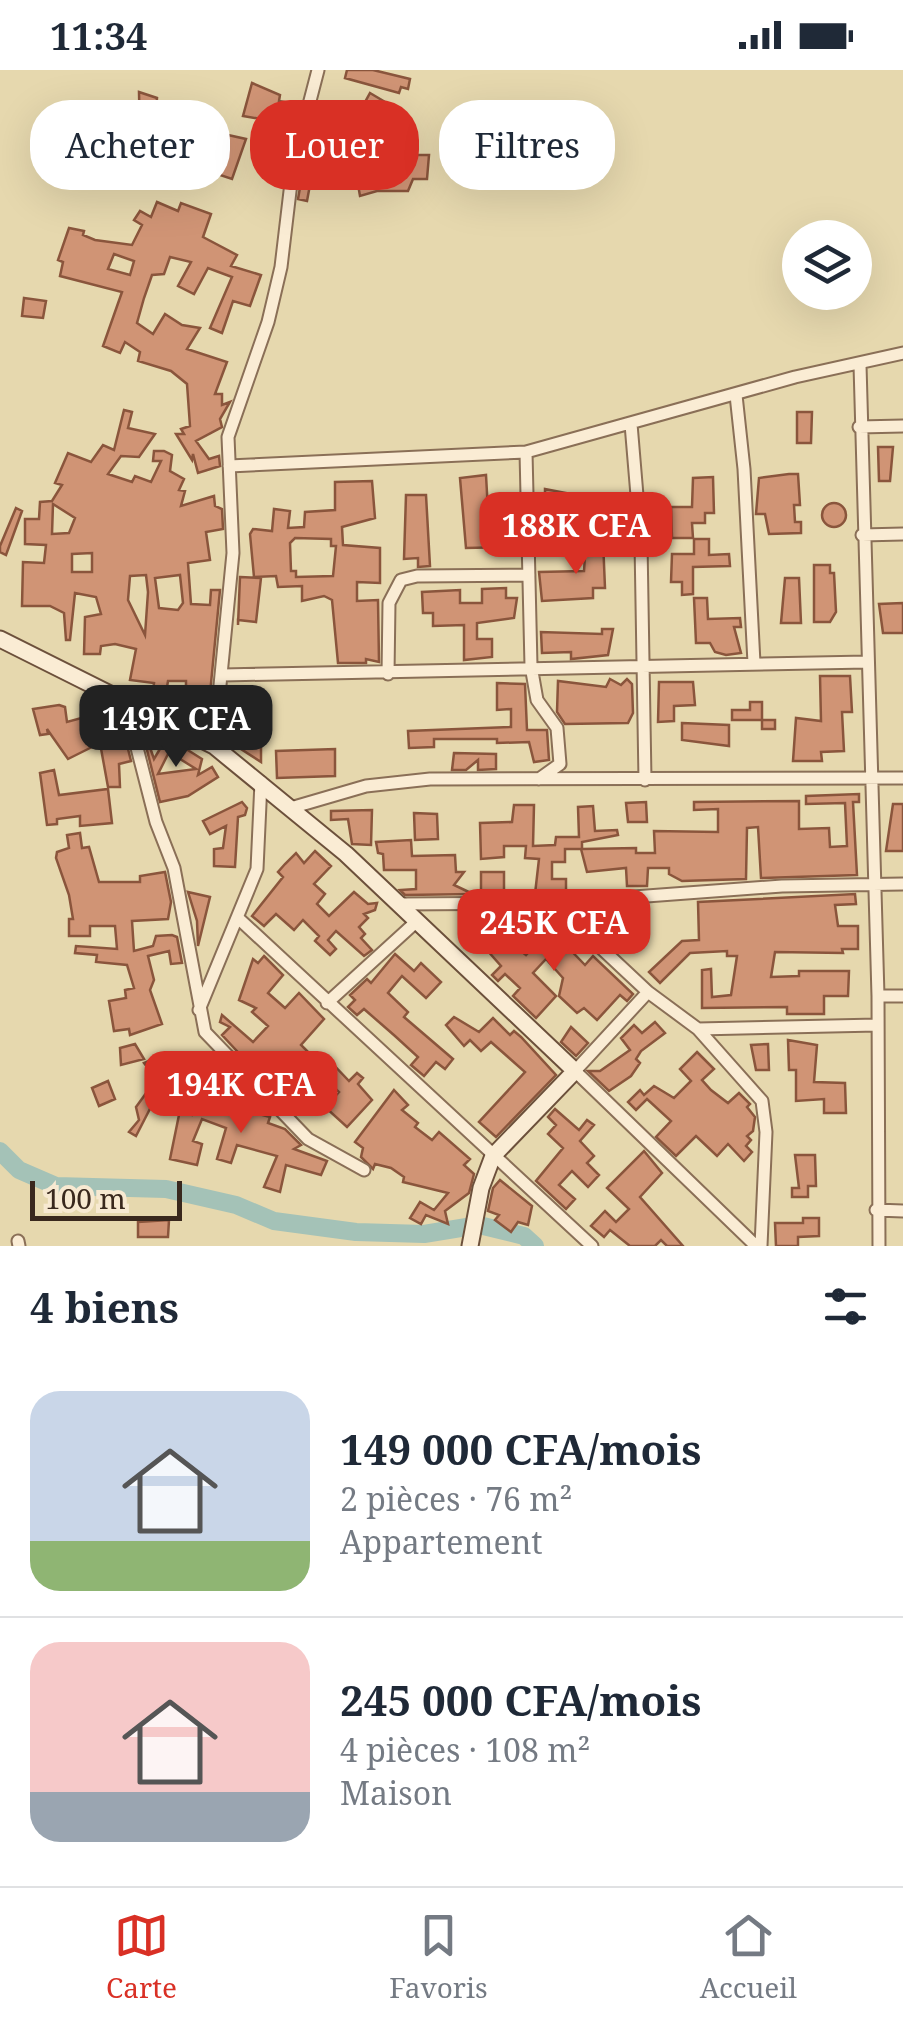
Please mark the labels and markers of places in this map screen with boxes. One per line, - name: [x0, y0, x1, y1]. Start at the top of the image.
- pin: 188K CFA: [473, 492, 679, 577]
- pin: 149K CFA: [73, 685, 279, 770]
- pin: 245K CFA: [451, 889, 657, 974]
- pin: 194K CFA: [138, 1051, 344, 1136]

